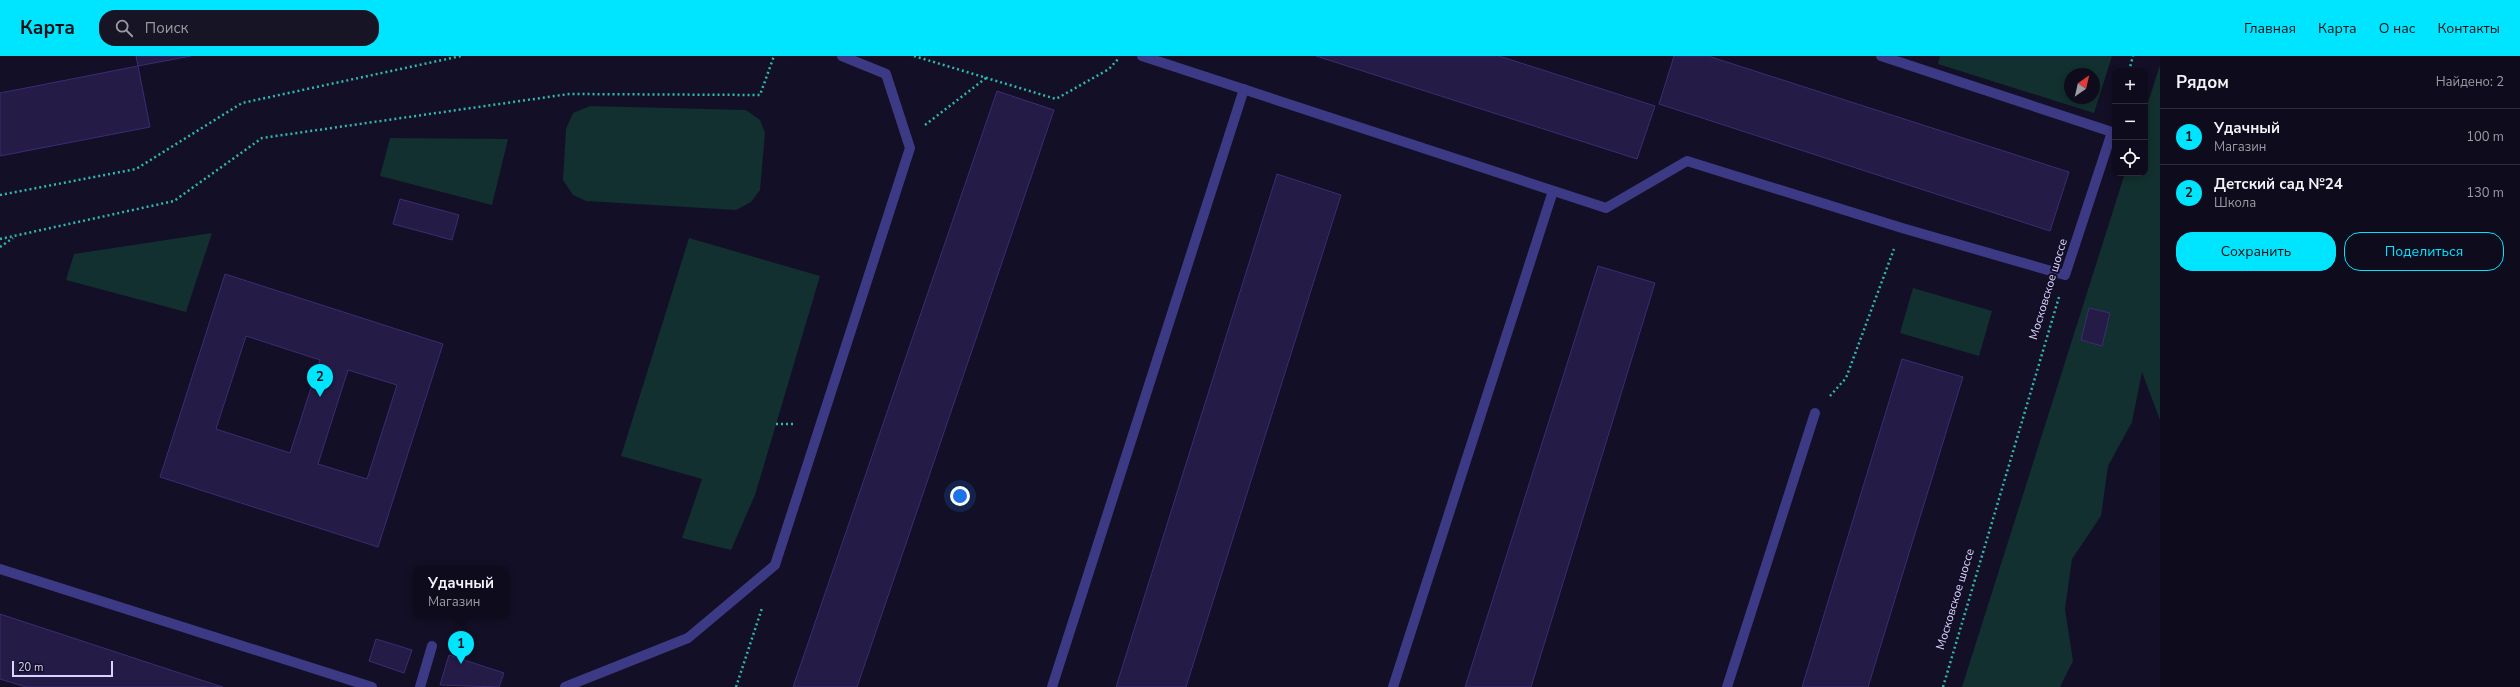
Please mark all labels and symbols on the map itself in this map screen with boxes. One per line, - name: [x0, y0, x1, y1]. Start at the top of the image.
- north arrow: [2064, 68, 2100, 104]
- street label: Московское шоссе: [2025, 236, 2071, 342]
- pin: 2: [307, 364, 333, 397]
- your location: [950, 486, 970, 506]
- street label: Московское шоссе: [1932, 546, 1978, 652]
- pin: 1: [448, 631, 474, 664]
- scale bar: [12, 659, 113, 678]

